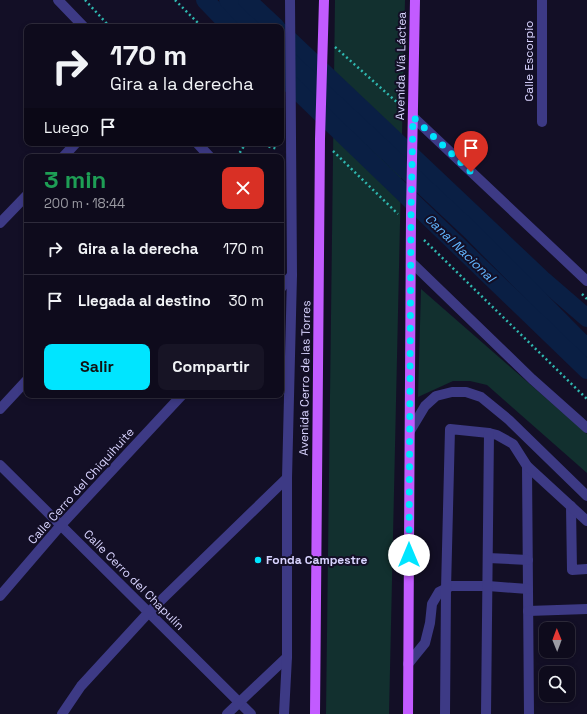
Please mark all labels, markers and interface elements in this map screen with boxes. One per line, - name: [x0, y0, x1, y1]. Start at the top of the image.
- street label: Avenida Vía Láctea: [392, 12, 410, 120]
- street label: Calle Escorpio: [521, 21, 537, 101]
- text: 170 m: [110, 37, 187, 73]
- icon: right: [44, 40, 96, 92]
- text: Gira a la derecha: [110, 72, 254, 95]
- icon: arrive: [97, 116, 119, 138]
- text: Luego: [44, 118, 89, 137]
- pin: [454, 131, 488, 172]
- icon: arrive: [460, 137, 482, 159]
- text: 3 min: [44, 164, 106, 195]
- button: close: [222, 167, 264, 209]
- text: 200 m · 18:44: [44, 195, 125, 212]
- water label: Canal Nacional: [421, 210, 500, 287]
- icon: right: [44, 238, 66, 260]
- text: Gira a la derecha: [78, 239, 198, 258]
- text: 170 m: [223, 239, 264, 258]
- icon: arrive: [44, 290, 66, 312]
- text: Llegada al destino: [78, 291, 211, 310]
- text: 30 m: [229, 291, 264, 310]
- street label: Avenida Cerro de las Torres: [296, 300, 314, 456]
- button: Salir: [44, 344, 150, 390]
- button: Compartir: [158, 344, 264, 390]
- street label: Calle Cerro del Chiquihuite: [24, 424, 138, 548]
- street label: Calle Cerro del Chapulín: [80, 526, 188, 634]
- position arrow: [388, 534, 430, 576]
- place label: Fonda Campestre: [266, 552, 367, 568]
- marker: Fonda Campestre: [253, 555, 263, 565]
- north arrow: [539, 622, 575, 658]
- map controls: [539, 622, 575, 702]
- button: search: [539, 666, 575, 702]

